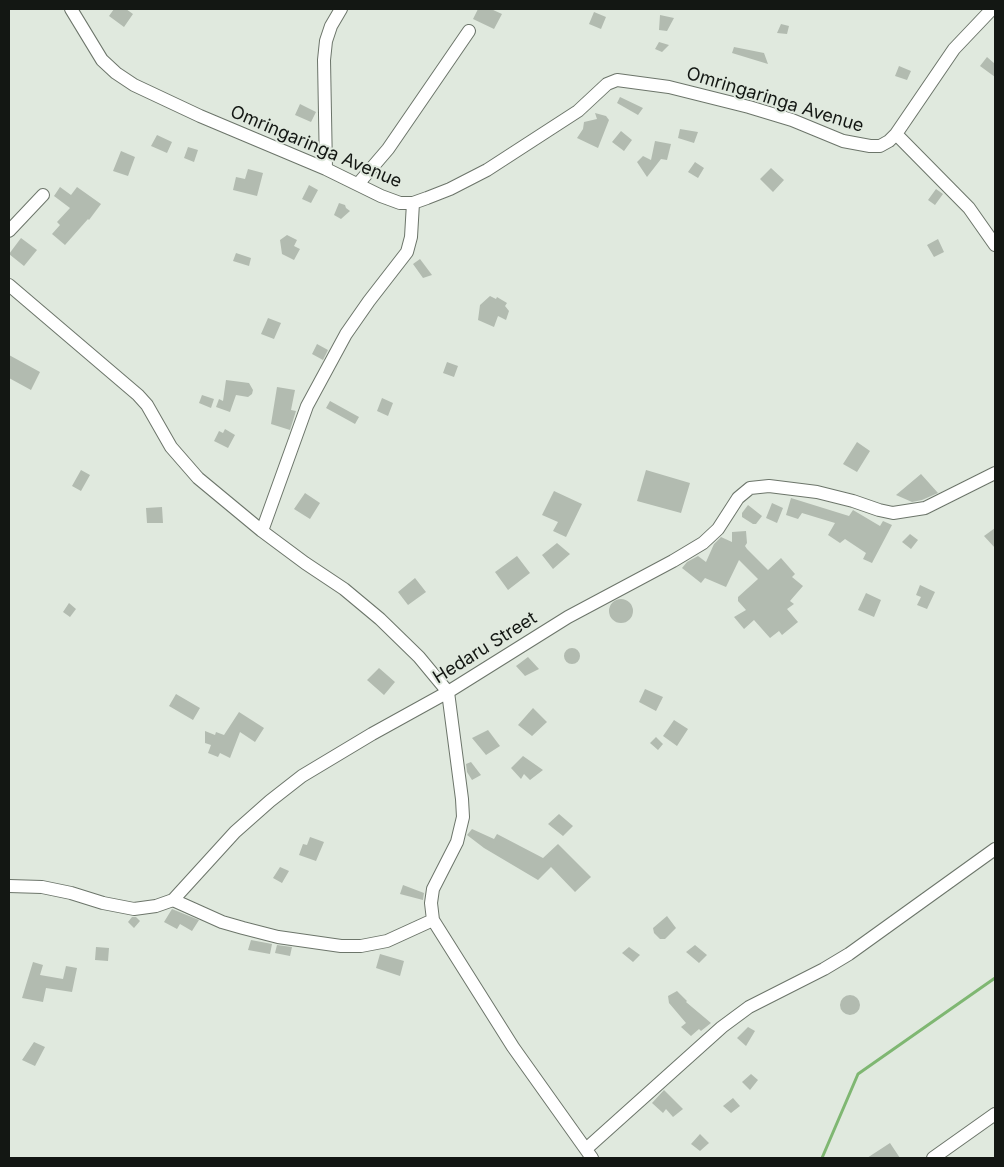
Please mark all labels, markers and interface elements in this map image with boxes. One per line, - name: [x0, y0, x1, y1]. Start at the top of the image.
- street label: Omringaringa Avenue: [684, 63, 866, 137]
- street label: Omringaringa Avenue: [227, 101, 405, 193]
- street label: Hedaru Street: [429, 608, 541, 688]

